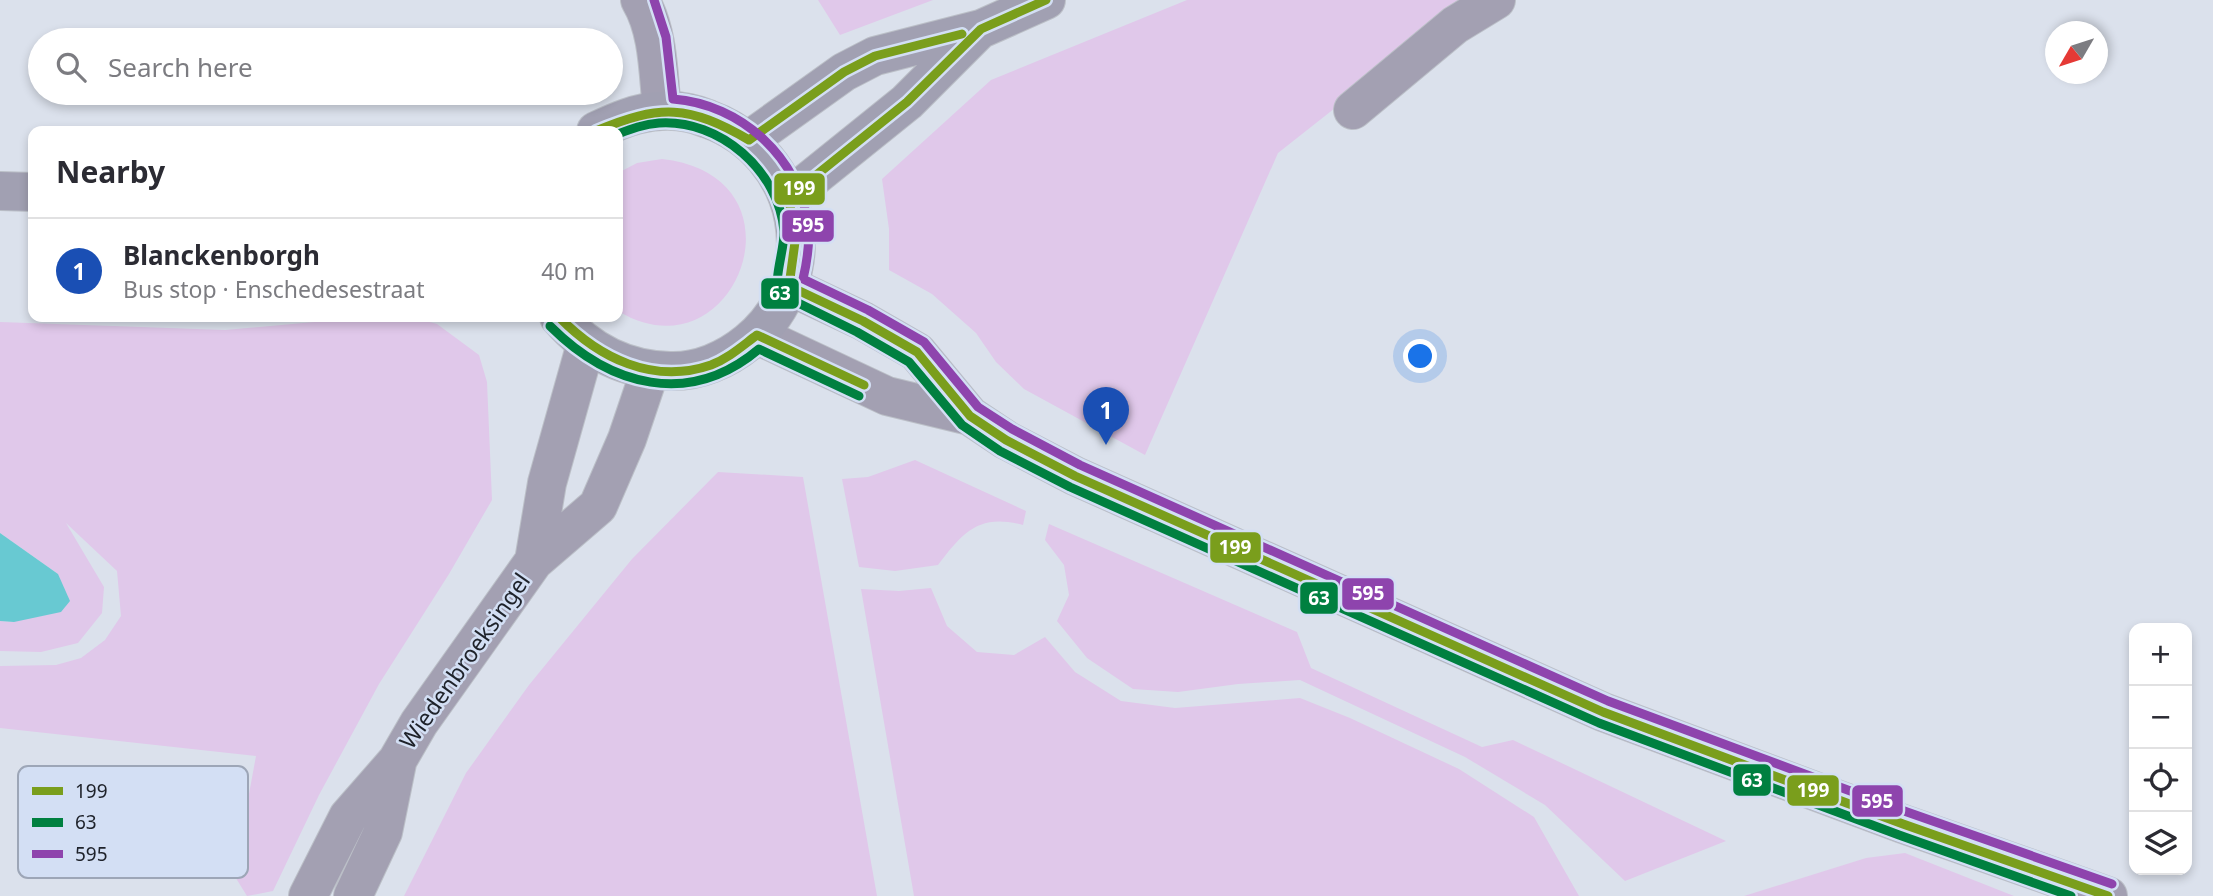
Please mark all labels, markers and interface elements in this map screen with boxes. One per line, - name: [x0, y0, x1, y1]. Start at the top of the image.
- north arrow: [2045, 21, 2108, 84]
- search box: [28, 28, 623, 105]
- icon: search: [52, 48, 90, 86]
- text: Search here: [108, 49, 253, 85]
- text: Nearby: [56, 151, 165, 192]
- line badge: 199: [773, 172, 826, 206]
- text: 199: [783, 175, 815, 201]
- line badge: 595: [781, 209, 835, 243]
- text: 595: [792, 212, 824, 238]
- text: Blanckenborgh: [123, 237, 320, 273]
- text: 1: [72, 255, 86, 287]
- text: 40 m: [541, 255, 595, 287]
- text: Bus stop · Enschedesestraat: [123, 273, 424, 305]
- line badge: 63: [760, 277, 800, 310]
- text: 63: [769, 280, 791, 306]
- your location: [1403, 339, 1437, 373]
- pin: 1: [1083, 387, 1129, 445]
- line badge: 199: [1209, 531, 1262, 564]
- text: 199: [1219, 534, 1251, 560]
- street label: Wiedenbroeksingel: [391, 566, 537, 755]
- line badge: 595: [1341, 577, 1395, 611]
- text: 595: [1352, 580, 1384, 606]
- line badge: 63: [1299, 581, 1339, 615]
- text: 63: [1308, 585, 1330, 611]
- map controls: [2129, 623, 2192, 875]
- button: +: [2129, 623, 2192, 686]
- button: −: [2129, 686, 2192, 749]
- button: locate: [2129, 749, 2192, 812]
- line badge: 63: [1732, 763, 1772, 797]
- legend: [18, 766, 248, 878]
- text: 63: [1741, 767, 1763, 793]
- line badge: 199: [1786, 774, 1840, 807]
- text: 199: [1797, 777, 1829, 803]
- text: 199: [75, 778, 108, 804]
- line badge: 595: [1851, 784, 1904, 818]
- text: 595: [1861, 788, 1893, 814]
- text: 63: [75, 809, 97, 835]
- button: layers: [2129, 812, 2192, 875]
- text: 595: [75, 841, 108, 867]

